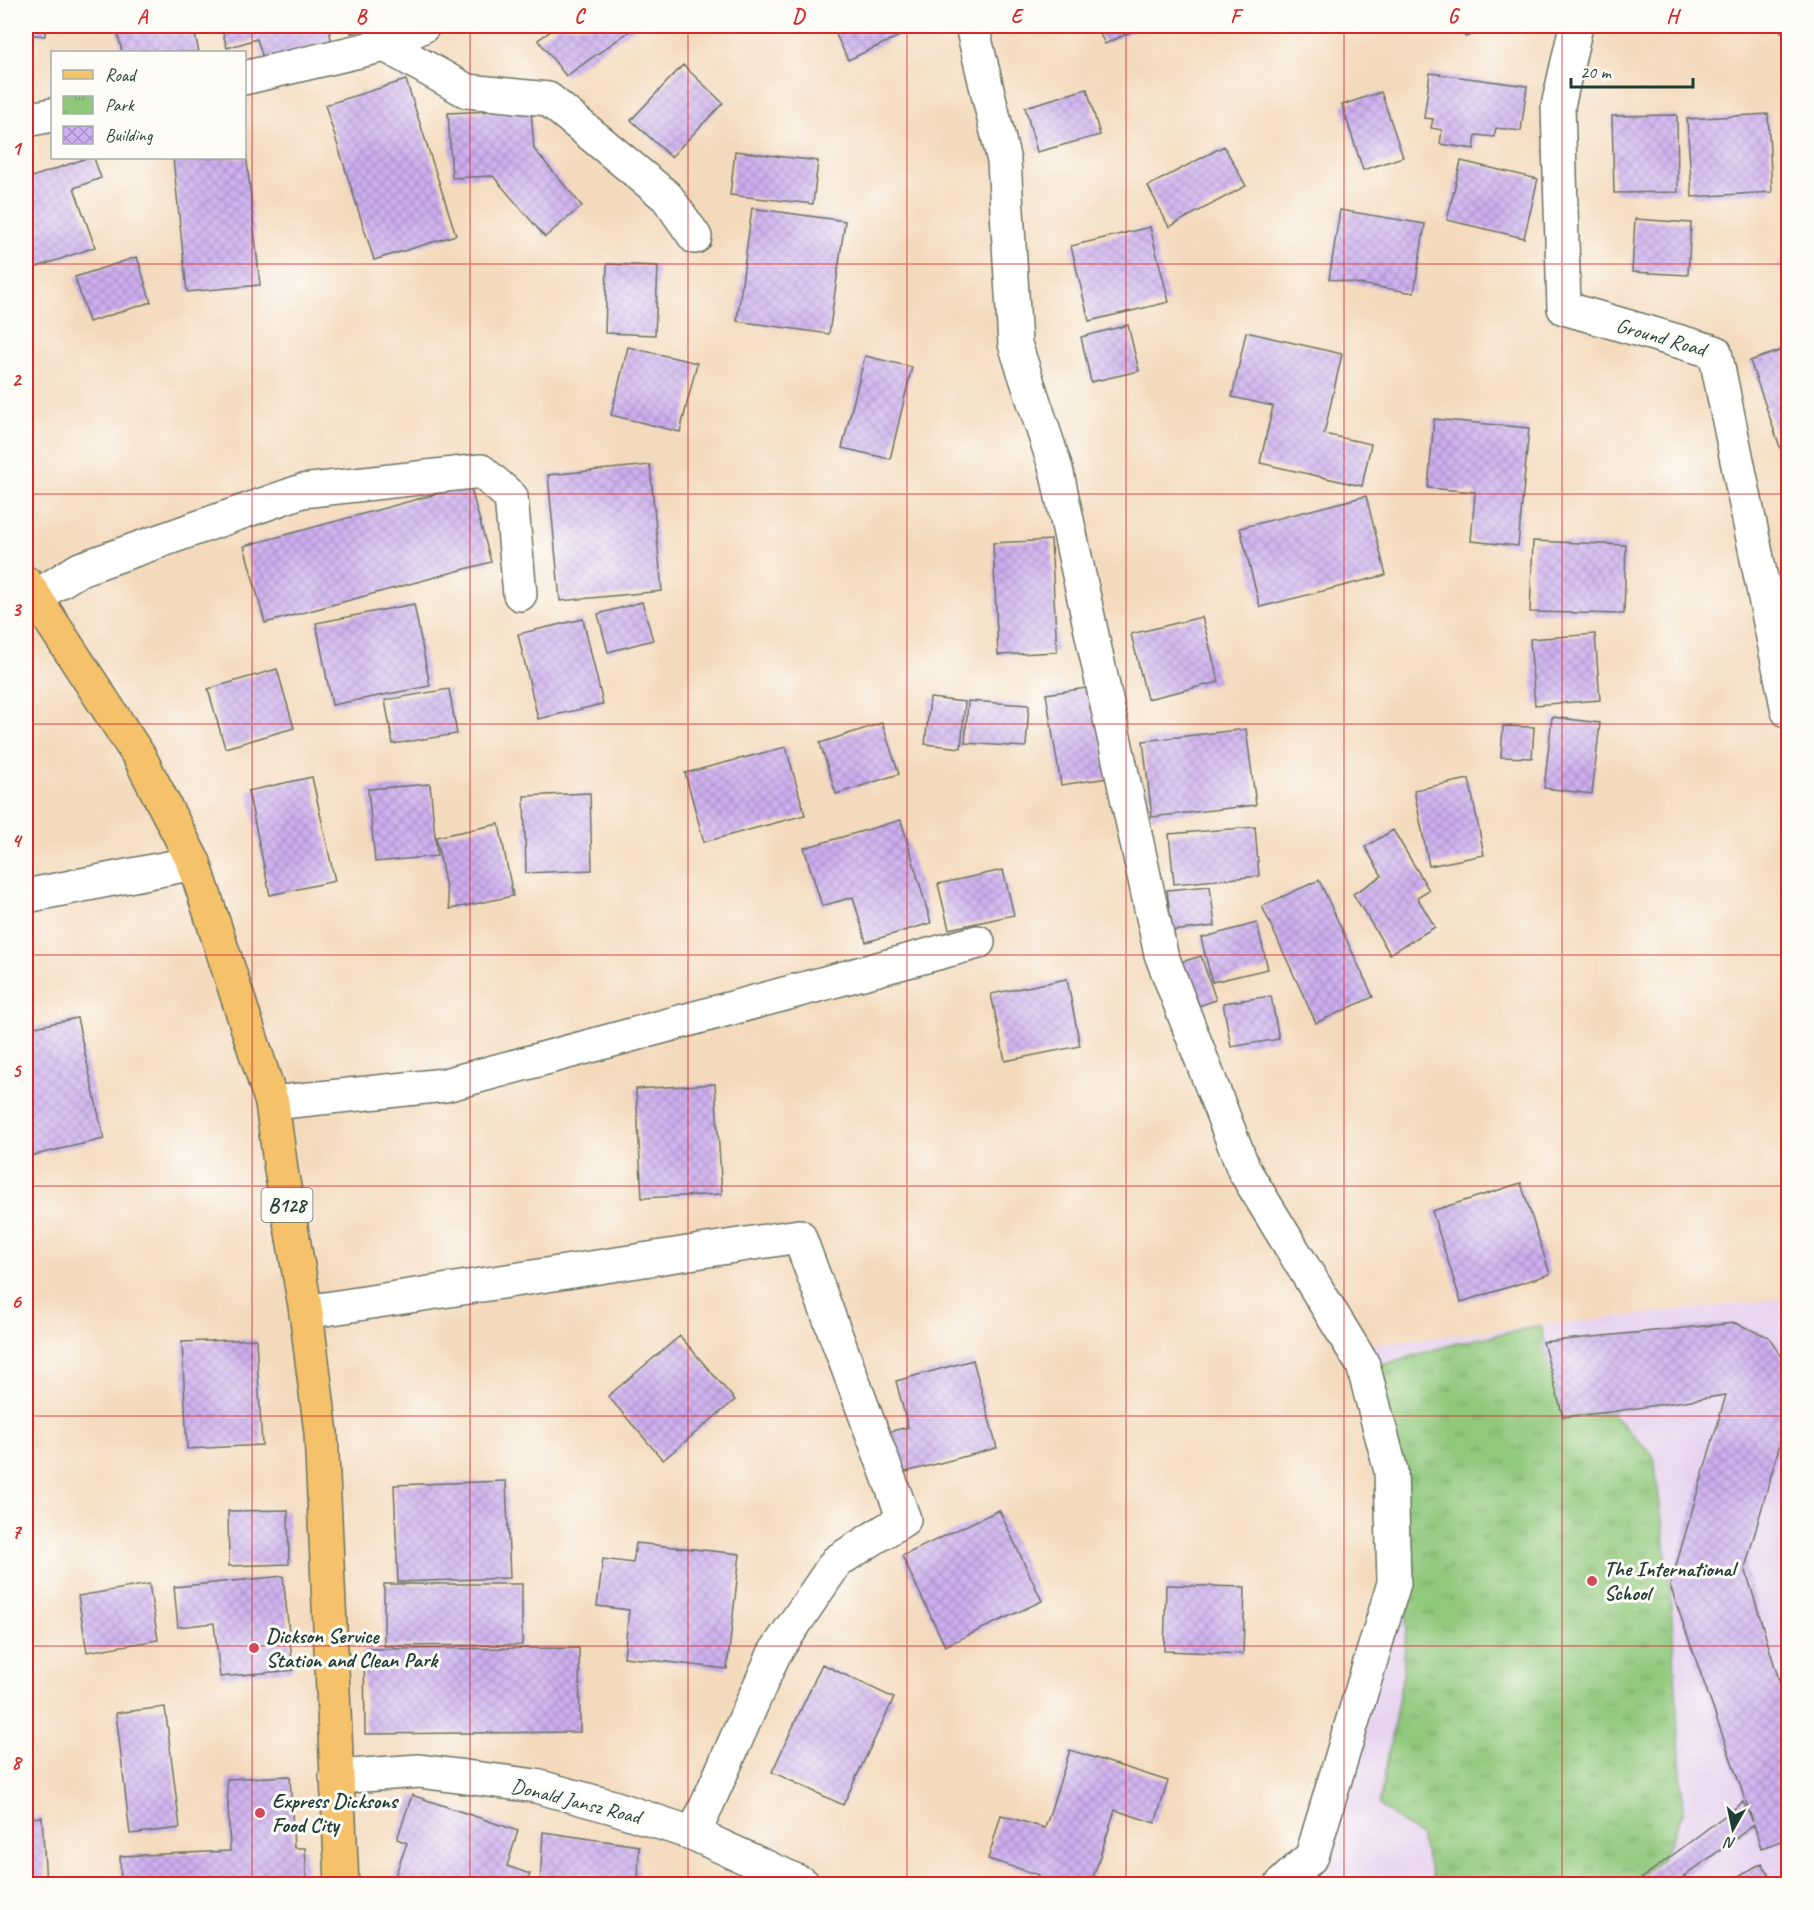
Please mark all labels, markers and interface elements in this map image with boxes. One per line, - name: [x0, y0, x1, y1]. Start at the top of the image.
- text: A: [137, 4, 149, 29]
- text: B: [356, 4, 368, 29]
- text: C: [574, 4, 586, 29]
- text: D: [792, 4, 806, 29]
- text: E: [1011, 4, 1025, 29]
- text: F: [1230, 4, 1244, 29]
- text: G: [1448, 4, 1461, 29]
- text: H: [1666, 4, 1681, 29]
- legend: [51, 51, 246, 159]
- scale bar: [1571, 51, 1692, 89]
- text: 20 m: [1580, 61, 1613, 83]
- text: Road: [105, 64, 138, 86]
- text: Park: [105, 94, 135, 116]
- text: Building: [105, 124, 154, 146]
- text: 1: [12, 136, 23, 161]
- street label: Ground Road: [1613, 312, 1712, 363]
- text: 2: [12, 367, 23, 392]
- text: 3: [12, 597, 23, 622]
- text: 4: [12, 828, 24, 853]
- text: 5: [12, 1058, 23, 1083]
- road number: B128: [262, 1188, 312, 1222]
- text: 6: [11, 1289, 22, 1314]
- text: 7: [12, 1519, 23, 1544]
- place label: The International School: [1604, 1556, 1739, 1606]
- marker: The International School: [1585, 1574, 1599, 1588]
- place label: Dickson Service Station and Clean Park: [266, 1623, 439, 1673]
- marker: Dickson Service Station and Clean Park: [247, 1641, 261, 1655]
- text: 8: [12, 1750, 24, 1775]
- street label: Donald Jansz Road: [509, 1772, 647, 1831]
- place label: Express Dicksons Food City: [272, 1788, 400, 1838]
- north arrow: [1703, 1799, 1763, 1859]
- marker: Express Dicksons Food City: [253, 1806, 267, 1820]
- text: N: [1721, 1832, 1737, 1853]

